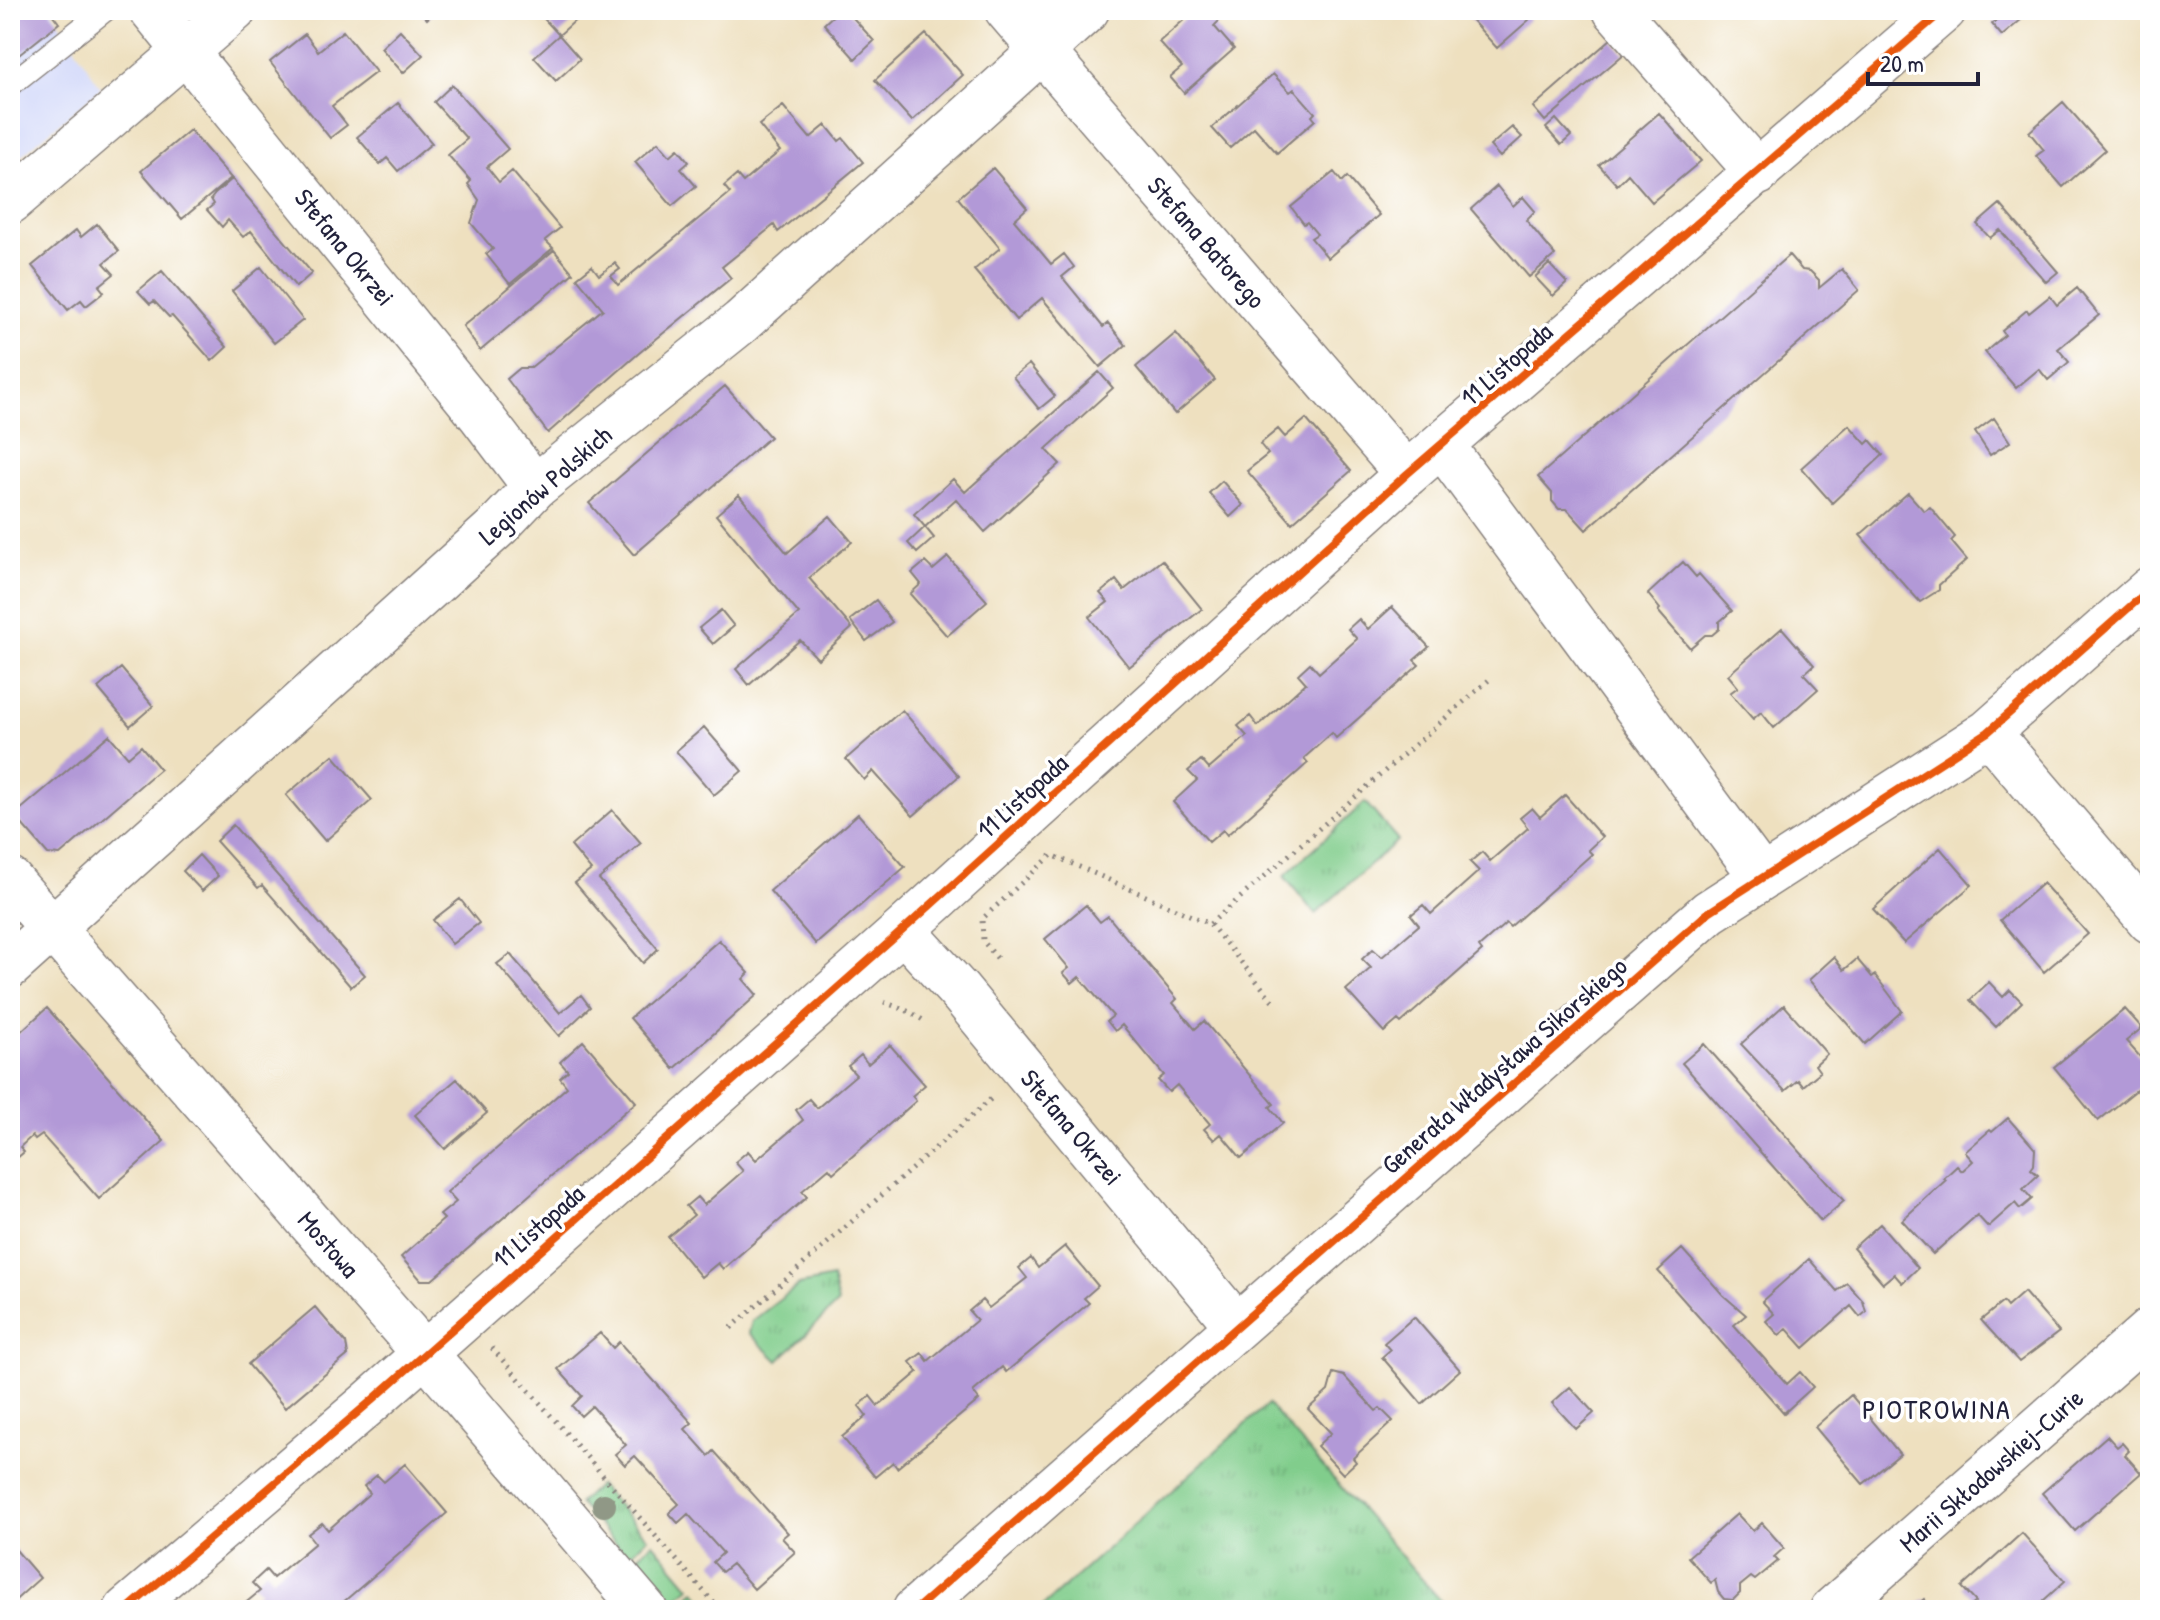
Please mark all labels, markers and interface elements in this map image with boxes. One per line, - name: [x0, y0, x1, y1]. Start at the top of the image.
- scale bar: [1868, 36, 1978, 86]
- text: 20 m: [1880, 47, 1924, 79]
- street label: Stefana Batorego: [1140, 169, 1274, 315]
- street label: Stefana Okrzei: [287, 181, 403, 313]
- street label: 11 Listopada: [1452, 314, 1560, 414]
- street label: Legionów Polskich: [471, 417, 619, 553]
- street label: 11 Listopada: [969, 746, 1075, 846]
- street label: Generała Władysława Sikorskiego: [1374, 949, 1634, 1181]
- street label: Stefana Okrzei: [1013, 1062, 1131, 1192]
- street label: 11 Listopada: [484, 1176, 592, 1276]
- street label: Mostowa: [290, 1203, 368, 1285]
- street label: Marii Skłodowskiej-Curie: [1891, 1380, 2091, 1560]
- district label: PIOTROWINA: [1862, 1390, 2012, 1428]

